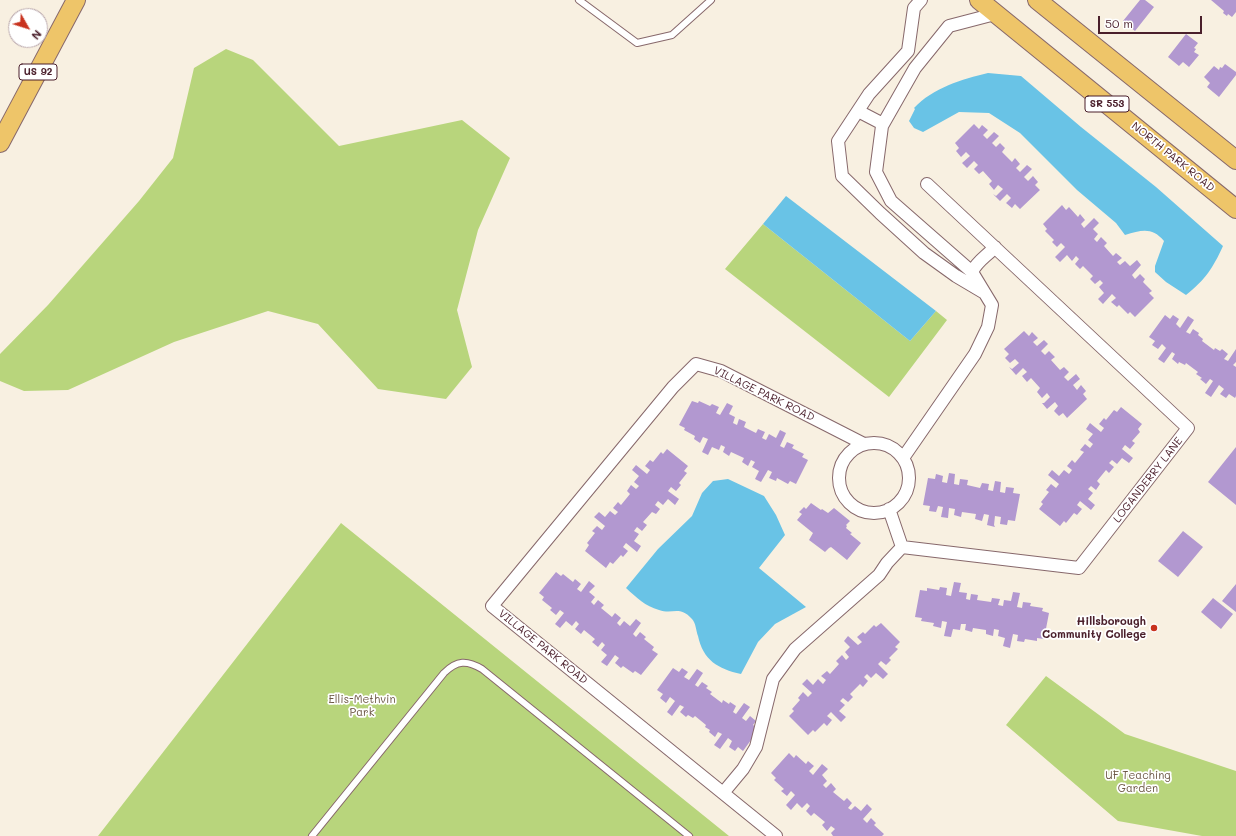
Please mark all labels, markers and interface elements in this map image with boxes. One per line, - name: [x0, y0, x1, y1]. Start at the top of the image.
- north arrow: [8, 8, 48, 48]
- scale bar: [1100, 8, 1204, 34]
- text: 50 m: [1105, 15, 1133, 31]
- text: N: [28, 27, 45, 43]
- road number: US 92: [19, 64, 57, 80]
- road number: SR 553: [1085, 96, 1129, 112]
- street label: NORTH PARK ROAD: [1129, 119, 1217, 195]
- street label: VILLAGE PARK ROAD: [711, 364, 817, 424]
- street label: LOGANDERRY LANE: [1111, 435, 1185, 525]
- street label: VILLAGE PARK ROAD: [496, 607, 590, 687]
- place label: Hillsborough Community College: [1042, 615, 1146, 641]
- marker: Hillsborough Community College: [1149, 623, 1159, 633]
- park label: Ellis-Methvin Park: [328, 693, 396, 719]
- park label: UF Teaching Garden: [1105, 769, 1171, 795]

